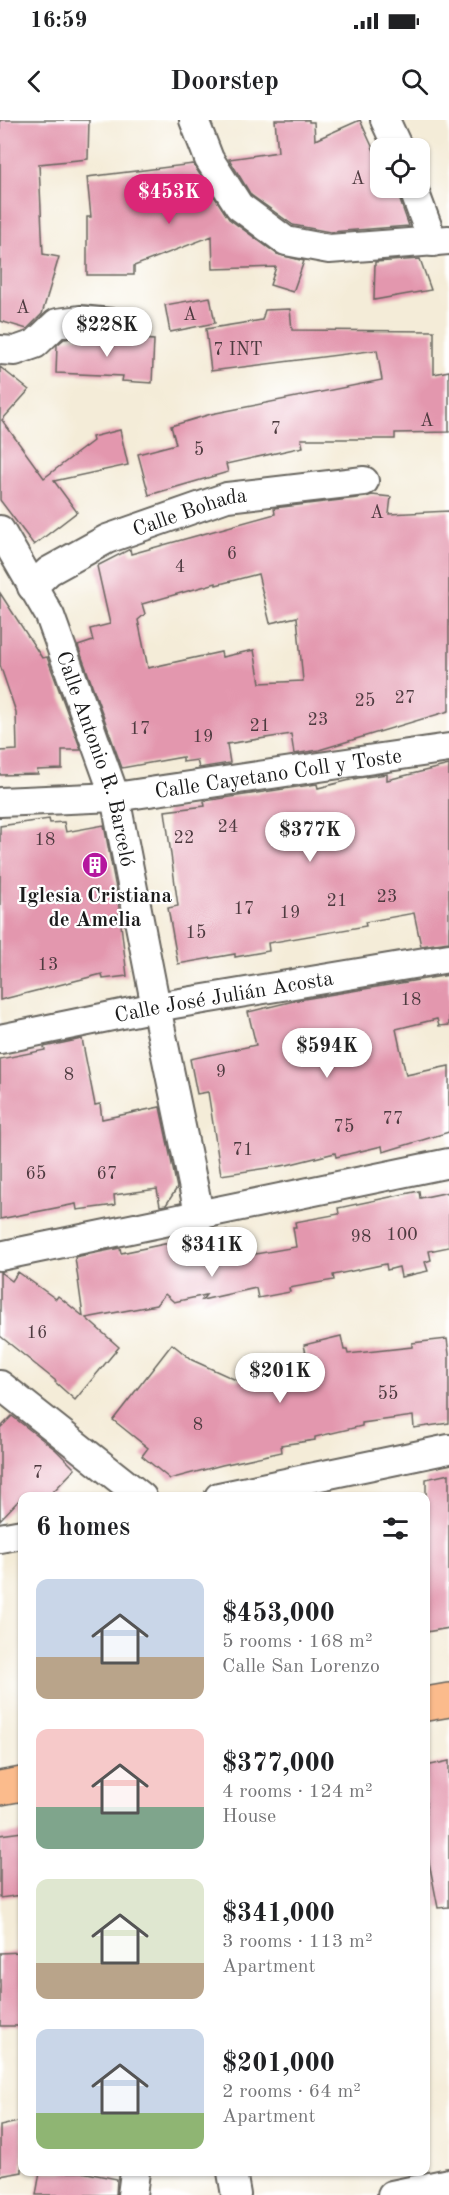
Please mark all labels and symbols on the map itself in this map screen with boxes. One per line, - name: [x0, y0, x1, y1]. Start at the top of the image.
- house number: A: [351, 170, 365, 188]
- pin: $453K: [127, 174, 211, 225]
- house number: A: [16, 299, 30, 317]
- house number: A: [183, 306, 197, 324]
- pin: $228K: [65, 307, 149, 358]
- house number: 7 INT: [213, 341, 263, 359]
- house number: A: [420, 412, 434, 430]
- house number: 7: [271, 420, 281, 438]
- house number: 5: [194, 441, 204, 459]
- street label: Calle Bohada: [130, 486, 248, 541]
- house number: A: [370, 504, 384, 522]
- house number: 6: [227, 545, 237, 563]
- house number: 4: [175, 558, 185, 576]
- street label: Calle Antonio R. Barceló: [52, 649, 137, 869]
- house number: 27: [395, 689, 415, 707]
- house number: 25: [355, 692, 375, 710]
- house number: 23: [308, 711, 328, 729]
- house number: 21: [250, 717, 270, 735]
- house number: 17: [130, 720, 150, 738]
- house number: 19: [193, 728, 213, 746]
- street label: Calle Cayetano Coll y Toste: [153, 746, 403, 803]
- pin: $377K: [268, 812, 352, 863]
- house number: 24: [218, 818, 238, 836]
- house number: 22: [174, 829, 194, 847]
- house number: 18: [35, 831, 55, 849]
- building icon: Iglesia Cristiana de Amelia: [80, 850, 110, 880]
- place label: Iglesia Cristiana de Amelia: [18, 886, 172, 931]
- house number: 23: [377, 888, 397, 906]
- house number: 21: [327, 892, 347, 910]
- house number: 17: [234, 900, 254, 918]
- house number: 19: [280, 904, 300, 922]
- house number: 15: [186, 924, 206, 942]
- house number: 13: [38, 956, 58, 974]
- street label: Calle José Julián Acosta: [113, 968, 335, 1027]
- house number: 18: [401, 991, 421, 1009]
- pin: $594K: [285, 1028, 369, 1079]
- house number: 9: [216, 1063, 226, 1081]
- house number: 8: [64, 1066, 74, 1084]
- house number: 77: [383, 1110, 403, 1128]
- house number: 75: [334, 1118, 354, 1136]
- house number: 71: [233, 1141, 253, 1159]
- house number: 65: [26, 1165, 46, 1183]
- house number: 67: [97, 1165, 117, 1183]
- house number: 100: [386, 1226, 418, 1244]
- pin: $341K: [170, 1227, 254, 1278]
- house number: 98: [351, 1228, 371, 1246]
- house number: 16: [27, 1324, 47, 1342]
- pin: $201K: [238, 1353, 322, 1404]
- house number: 55: [378, 1385, 398, 1403]
- house number: 8: [193, 1416, 203, 1434]
- house number: 7: [33, 1464, 43, 1482]

